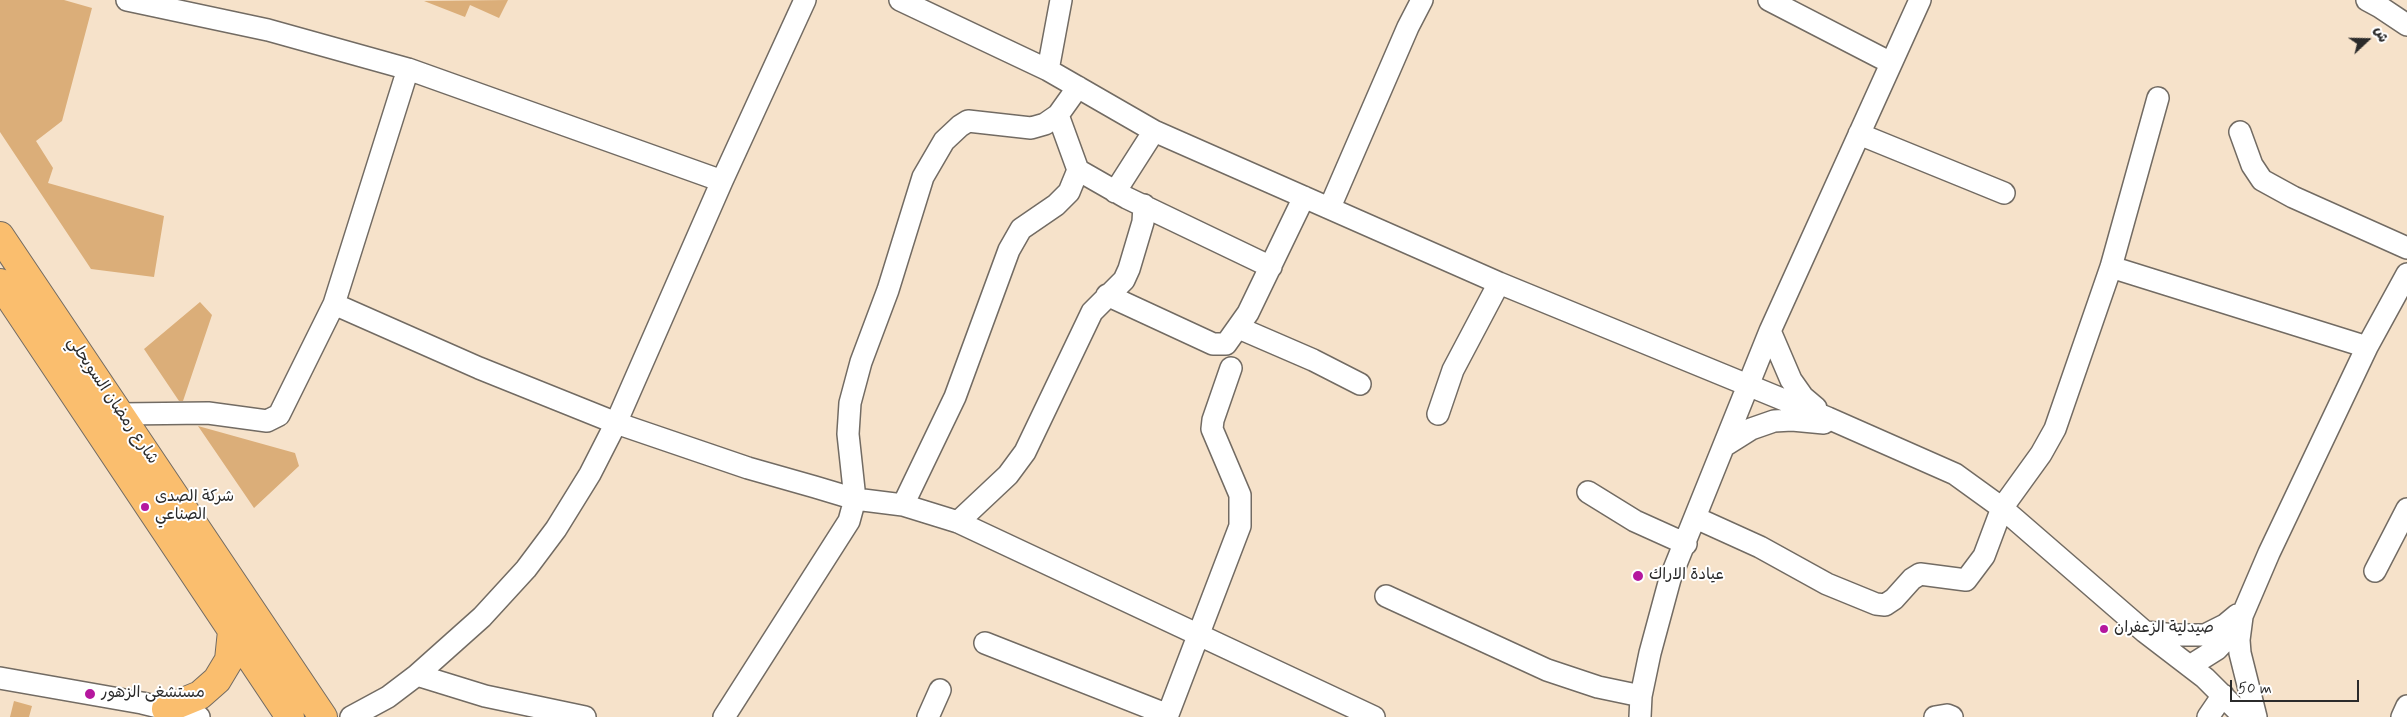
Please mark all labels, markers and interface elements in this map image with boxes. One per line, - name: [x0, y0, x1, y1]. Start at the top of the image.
- north arrow: [2342, 15, 2392, 65]
- text: ش: [2370, 24, 2392, 45]
- street label: شارع رمضان السويحلي: [62, 334, 162, 468]
- place label: شركة الصدى الصناعي: [155, 488, 234, 526]
- marker: شركة الصدى الصناعي: [139, 501, 151, 513]
- place label: عيادة الاراك: [1649, 566, 1724, 586]
- marker: عيادة الاراك: [1631, 569, 1645, 583]
- place label: صيدلية الزعفران: [2114, 619, 2214, 639]
- marker: صيدلية الزعفران: [2098, 623, 2110, 635]
- scale bar: [2232, 670, 2361, 702]
- text: 50 m: [2238, 679, 2272, 699]
- place label: مستشغى الزهور: [101, 684, 205, 704]
- marker: مستشغى الزهور: [83, 687, 97, 701]

